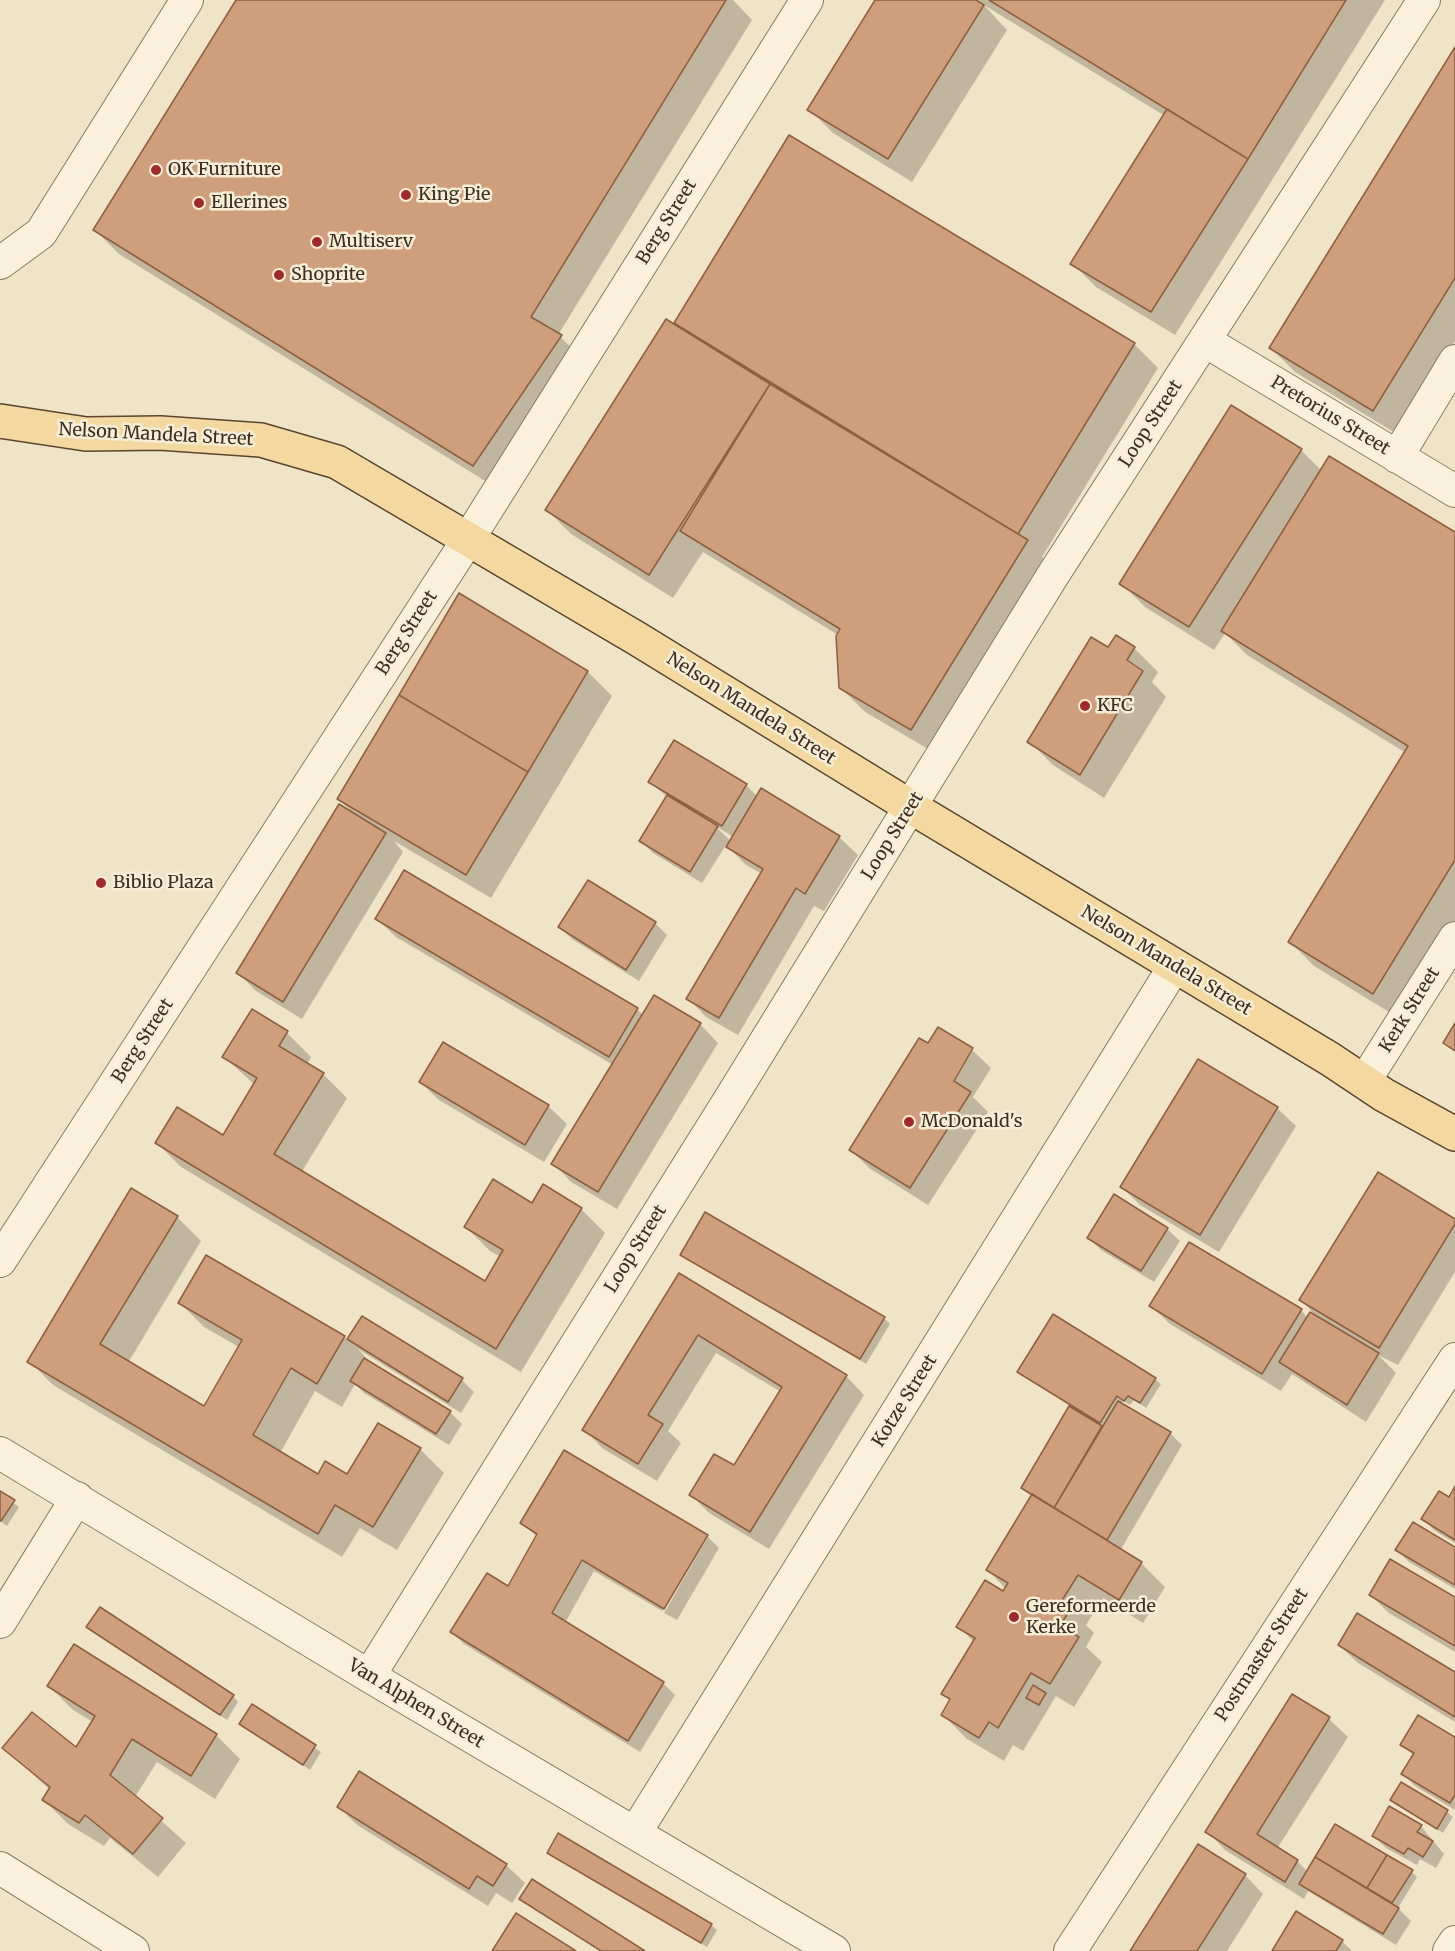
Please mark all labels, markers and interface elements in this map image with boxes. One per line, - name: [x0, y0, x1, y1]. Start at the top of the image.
- place label: OK Furniture: [168, 159, 281, 181]
- marker: OK Furniture: [149, 163, 163, 177]
- street label: Berg Street: [632, 175, 702, 269]
- place label: King Pie: [418, 184, 490, 206]
- marker: King Pie: [399, 188, 413, 202]
- place label: Ellerines: [211, 192, 287, 214]
- marker: Ellerines: [192, 196, 206, 210]
- place label: Multiserv: [329, 231, 413, 253]
- marker: Multiserv: [310, 235, 324, 249]
- place label: Shoprite: [291, 264, 365, 286]
- marker: Shoprite: [272, 268, 286, 282]
- street label: Pretorius Street: [1266, 372, 1394, 460]
- street label: Loop Street: [1115, 376, 1187, 472]
- street label: Nelson Mandela Street: [58, 419, 254, 451]
- street label: Berg Street: [372, 587, 442, 679]
- street label: Nelson Mandela Street: [663, 648, 839, 770]
- place label: KFC: [1097, 695, 1133, 717]
- marker: KFC: [1078, 699, 1092, 713]
- street label: Loop Street: [857, 788, 929, 884]
- place label: Biblio Plaza: [113, 872, 214, 894]
- marker: Biblio Plaza: [94, 876, 108, 890]
- street label: Nelson Mandela Street: [1077, 902, 1255, 1020]
- street label: Kerk Street: [1375, 963, 1445, 1057]
- street label: Berg Street: [108, 995, 178, 1087]
- place label: McDonald's: [921, 1111, 1023, 1133]
- marker: McDonald's: [902, 1115, 916, 1129]
- street label: Loop Street: [600, 1201, 672, 1297]
- street label: Kotze Street: [868, 1351, 942, 1451]
- street label: Postmaster Street: [1211, 1584, 1313, 1726]
- place label: Gereformeerde Kerke: [1026, 1596, 1156, 1638]
- marker: Gereformeerde Kerke: [1007, 1610, 1021, 1624]
- street label: Van Alphen Street: [344, 1655, 488, 1753]

